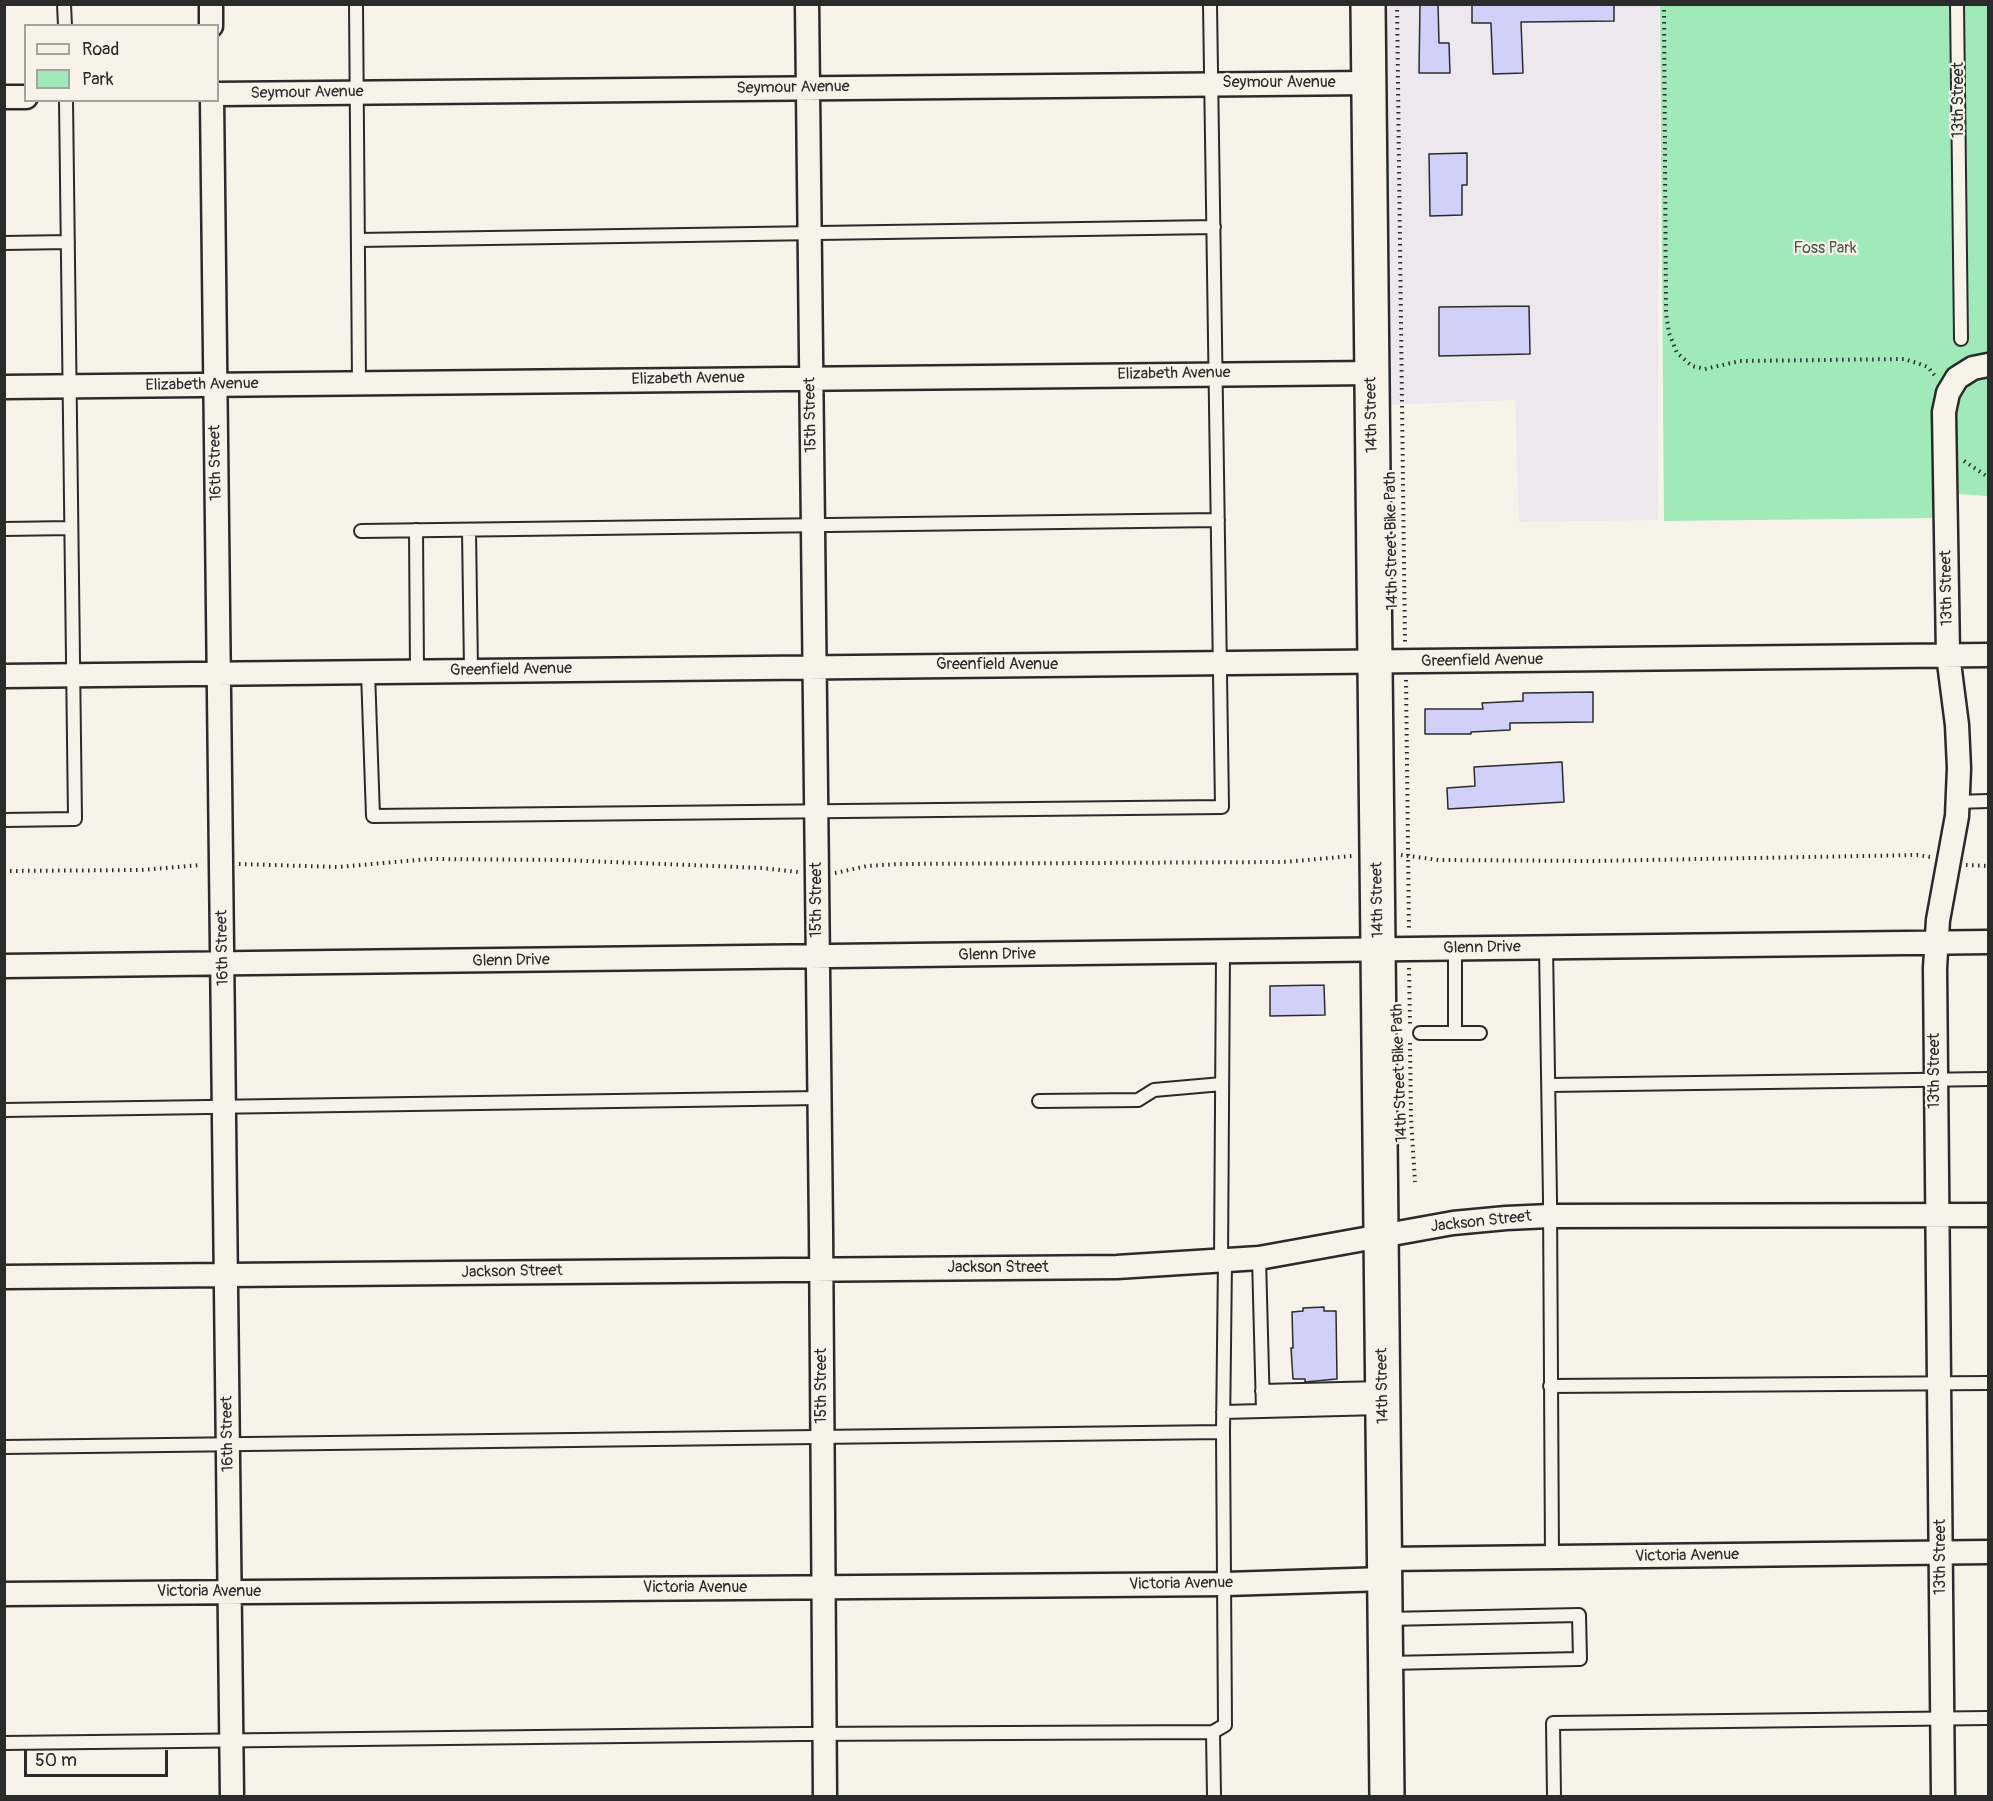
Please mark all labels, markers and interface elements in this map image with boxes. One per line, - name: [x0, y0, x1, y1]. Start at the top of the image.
- legend: [24, 24, 219, 102]
- text: Road: [82, 38, 119, 61]
- street label: 13th Street: [1949, 62, 1969, 138]
- text: Park: [82, 68, 114, 91]
- street label: Seymour Avenue: [1222, 73, 1336, 93]
- street label: Seymour Avenue: [736, 77, 850, 99]
- street label: Seymour Avenue: [250, 82, 364, 104]
- park label: Foss Park: [1793, 239, 1857, 259]
- street label: Elizabeth Avenue: [1117, 363, 1231, 385]
- street label: Elizabeth Avenue: [631, 368, 745, 390]
- street label: Elizabeth Avenue: [145, 374, 259, 396]
- street label: 15th Street: [801, 377, 821, 453]
- street label: 14th Street: [1362, 377, 1382, 453]
- street label: 16th Street: [206, 425, 226, 501]
- street label: 14th Street Bike Path: [1381, 471, 1403, 611]
- street label: 13th Street: [1937, 550, 1957, 626]
- street label: Greenfield Avenue: [1421, 650, 1543, 672]
- street label: Greenfield Avenue: [936, 655, 1058, 675]
- street label: Greenfield Avenue: [450, 659, 572, 681]
- street label: 15th Street: [807, 862, 827, 938]
- street label: 14th Street: [1368, 862, 1388, 938]
- street label: 16th Street: [213, 910, 233, 986]
- street label: Glenn Drive: [1443, 938, 1521, 958]
- street label: Glenn Drive: [958, 945, 1036, 965]
- street label: Glenn Drive: [472, 951, 550, 971]
- street label: 14th Street Bike Path: [1388, 1003, 1412, 1143]
- street label: 13th Street: [1925, 1033, 1945, 1109]
- street label: Jackson Street: [1430, 1207, 1532, 1237]
- street label: Jackson Street: [947, 1258, 1049, 1278]
- street label: Jackson Street: [461, 1262, 563, 1282]
- street label: 15th Street: [812, 1348, 832, 1424]
- street label: 14th Street: [1373, 1348, 1393, 1424]
- street label: 16th Street: [218, 1396, 238, 1472]
- street label: 13th Street: [1931, 1519, 1951, 1595]
- street label: Victoria Avenue: [1635, 1545, 1739, 1567]
- street label: Victoria Avenue: [1129, 1573, 1233, 1595]
- street label: Victoria Avenue: [643, 1578, 747, 1598]
- street label: Victoria Avenue: [157, 1582, 261, 1602]
- scale bar: [27, 1738, 171, 1776]
- text: 50 m: [35, 1749, 77, 1772]

